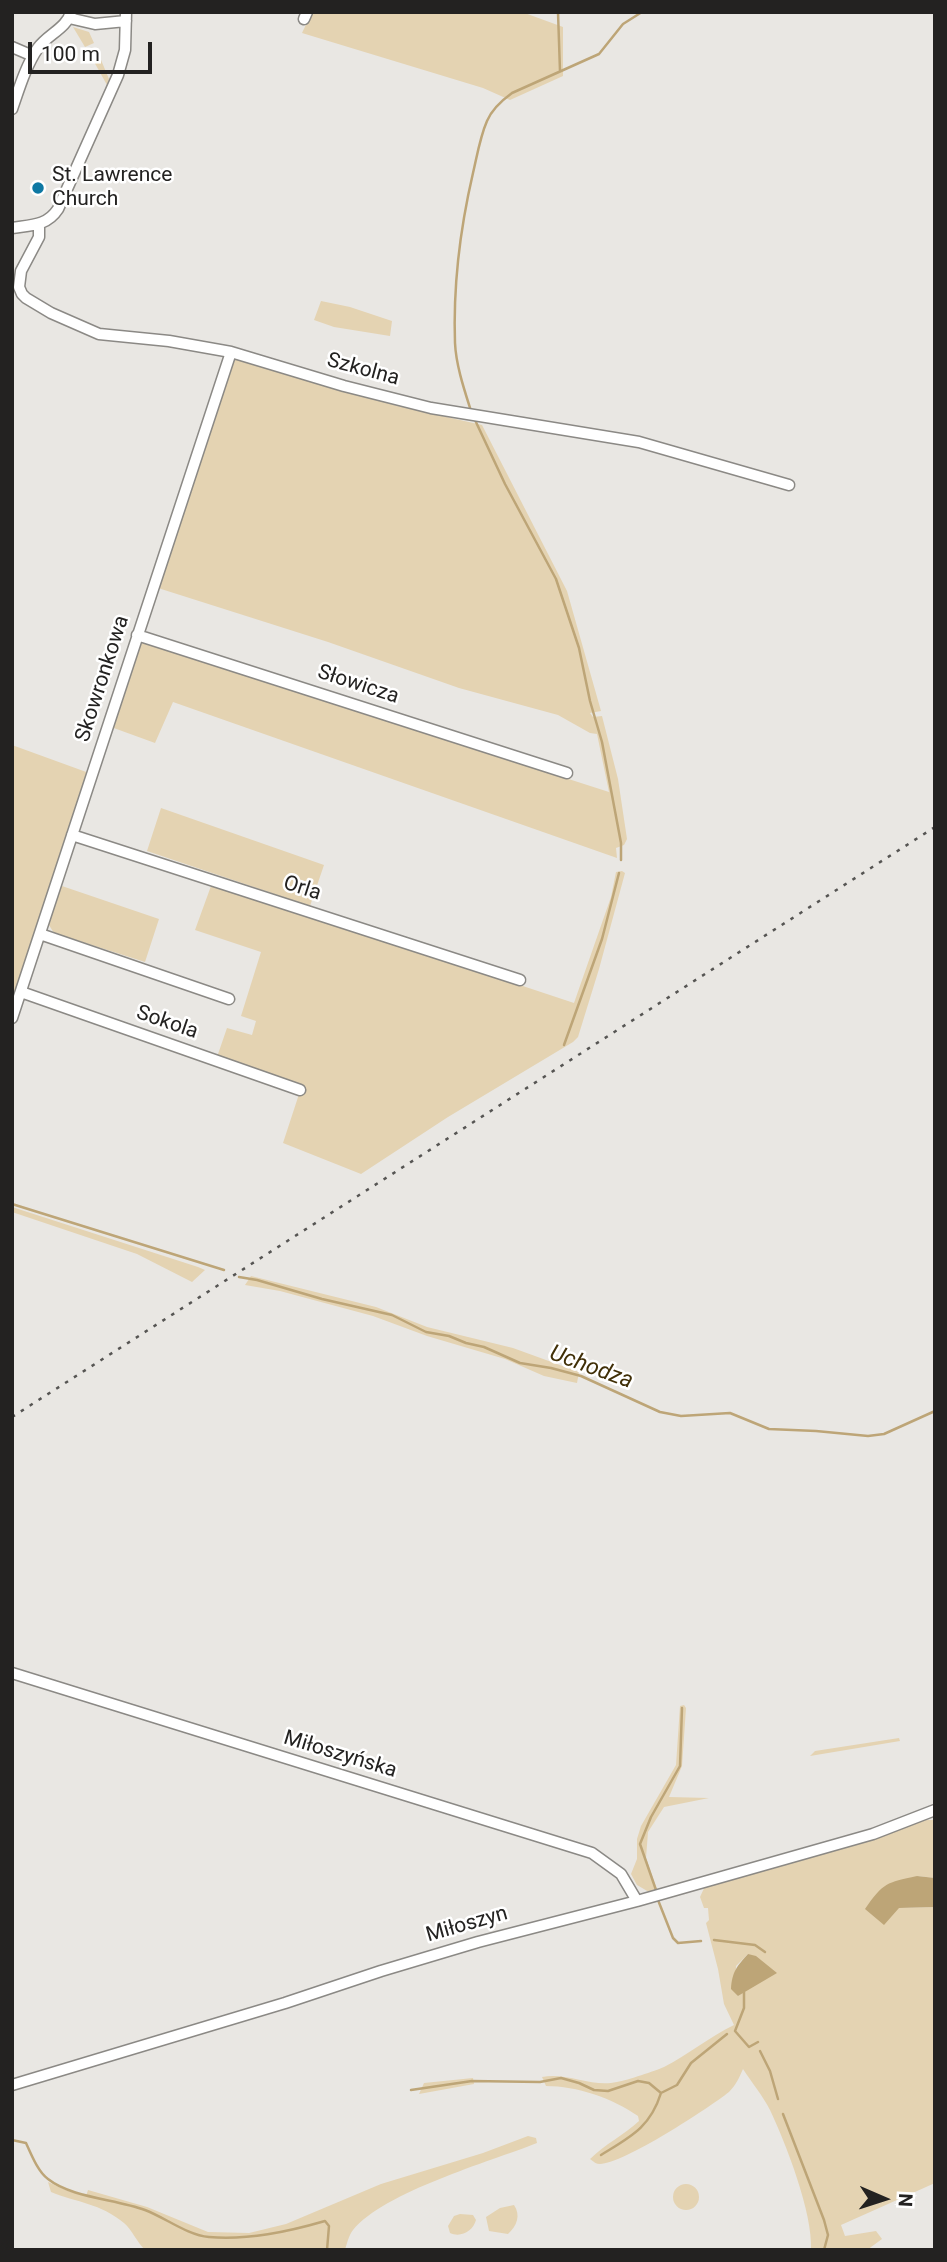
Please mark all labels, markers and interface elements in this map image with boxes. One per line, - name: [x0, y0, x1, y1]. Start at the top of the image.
- scale bar: [32, 28, 156, 72]
- text: 100 m: [41, 42, 100, 66]
- place label: St. Lawrence Church: [52, 163, 172, 213]
- marker: St. Lawrence Church: [30, 180, 46, 196]
- street label: Szkolna: [324, 348, 402, 392]
- street label: Skowronkowa: [71, 613, 135, 745]
- street label: Słowicza: [314, 660, 402, 710]
- street label: Orla: [280, 871, 324, 907]
- street label: Sokola: [133, 1001, 201, 1045]
- water label: Uchodza: [545, 1340, 637, 1396]
- street label: Miłoszyńska: [280, 1726, 400, 1784]
- street label: Miłoszyn: [423, 1901, 511, 1949]
- north arrow: [849, 2164, 919, 2234]
- text: N: [894, 2193, 917, 2207]

